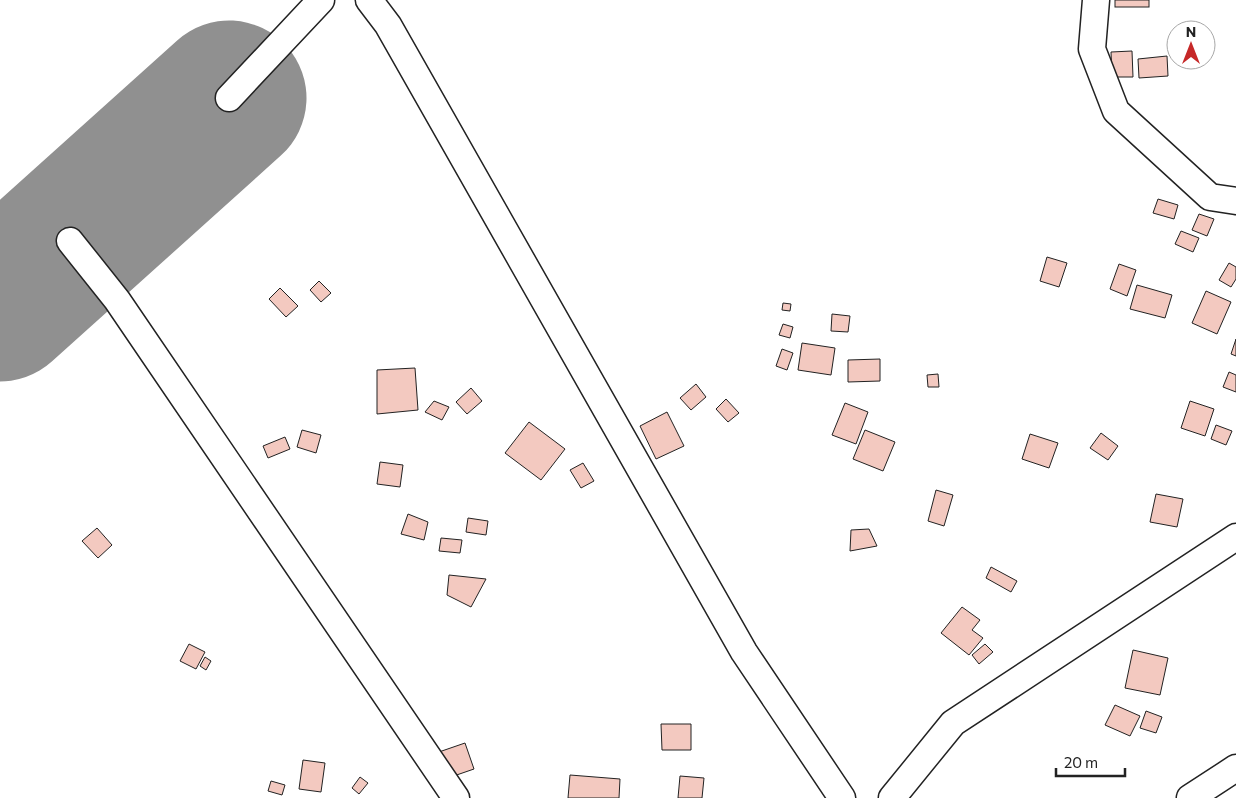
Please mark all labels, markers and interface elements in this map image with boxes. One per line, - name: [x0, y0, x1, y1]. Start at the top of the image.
- north arrow: [1166, 20, 1216, 70]
- text: N: [1186, 23, 1196, 40]
- scale bar: [1056, 746, 1125, 778]
- text: 20 m: [1064, 753, 1098, 771]

